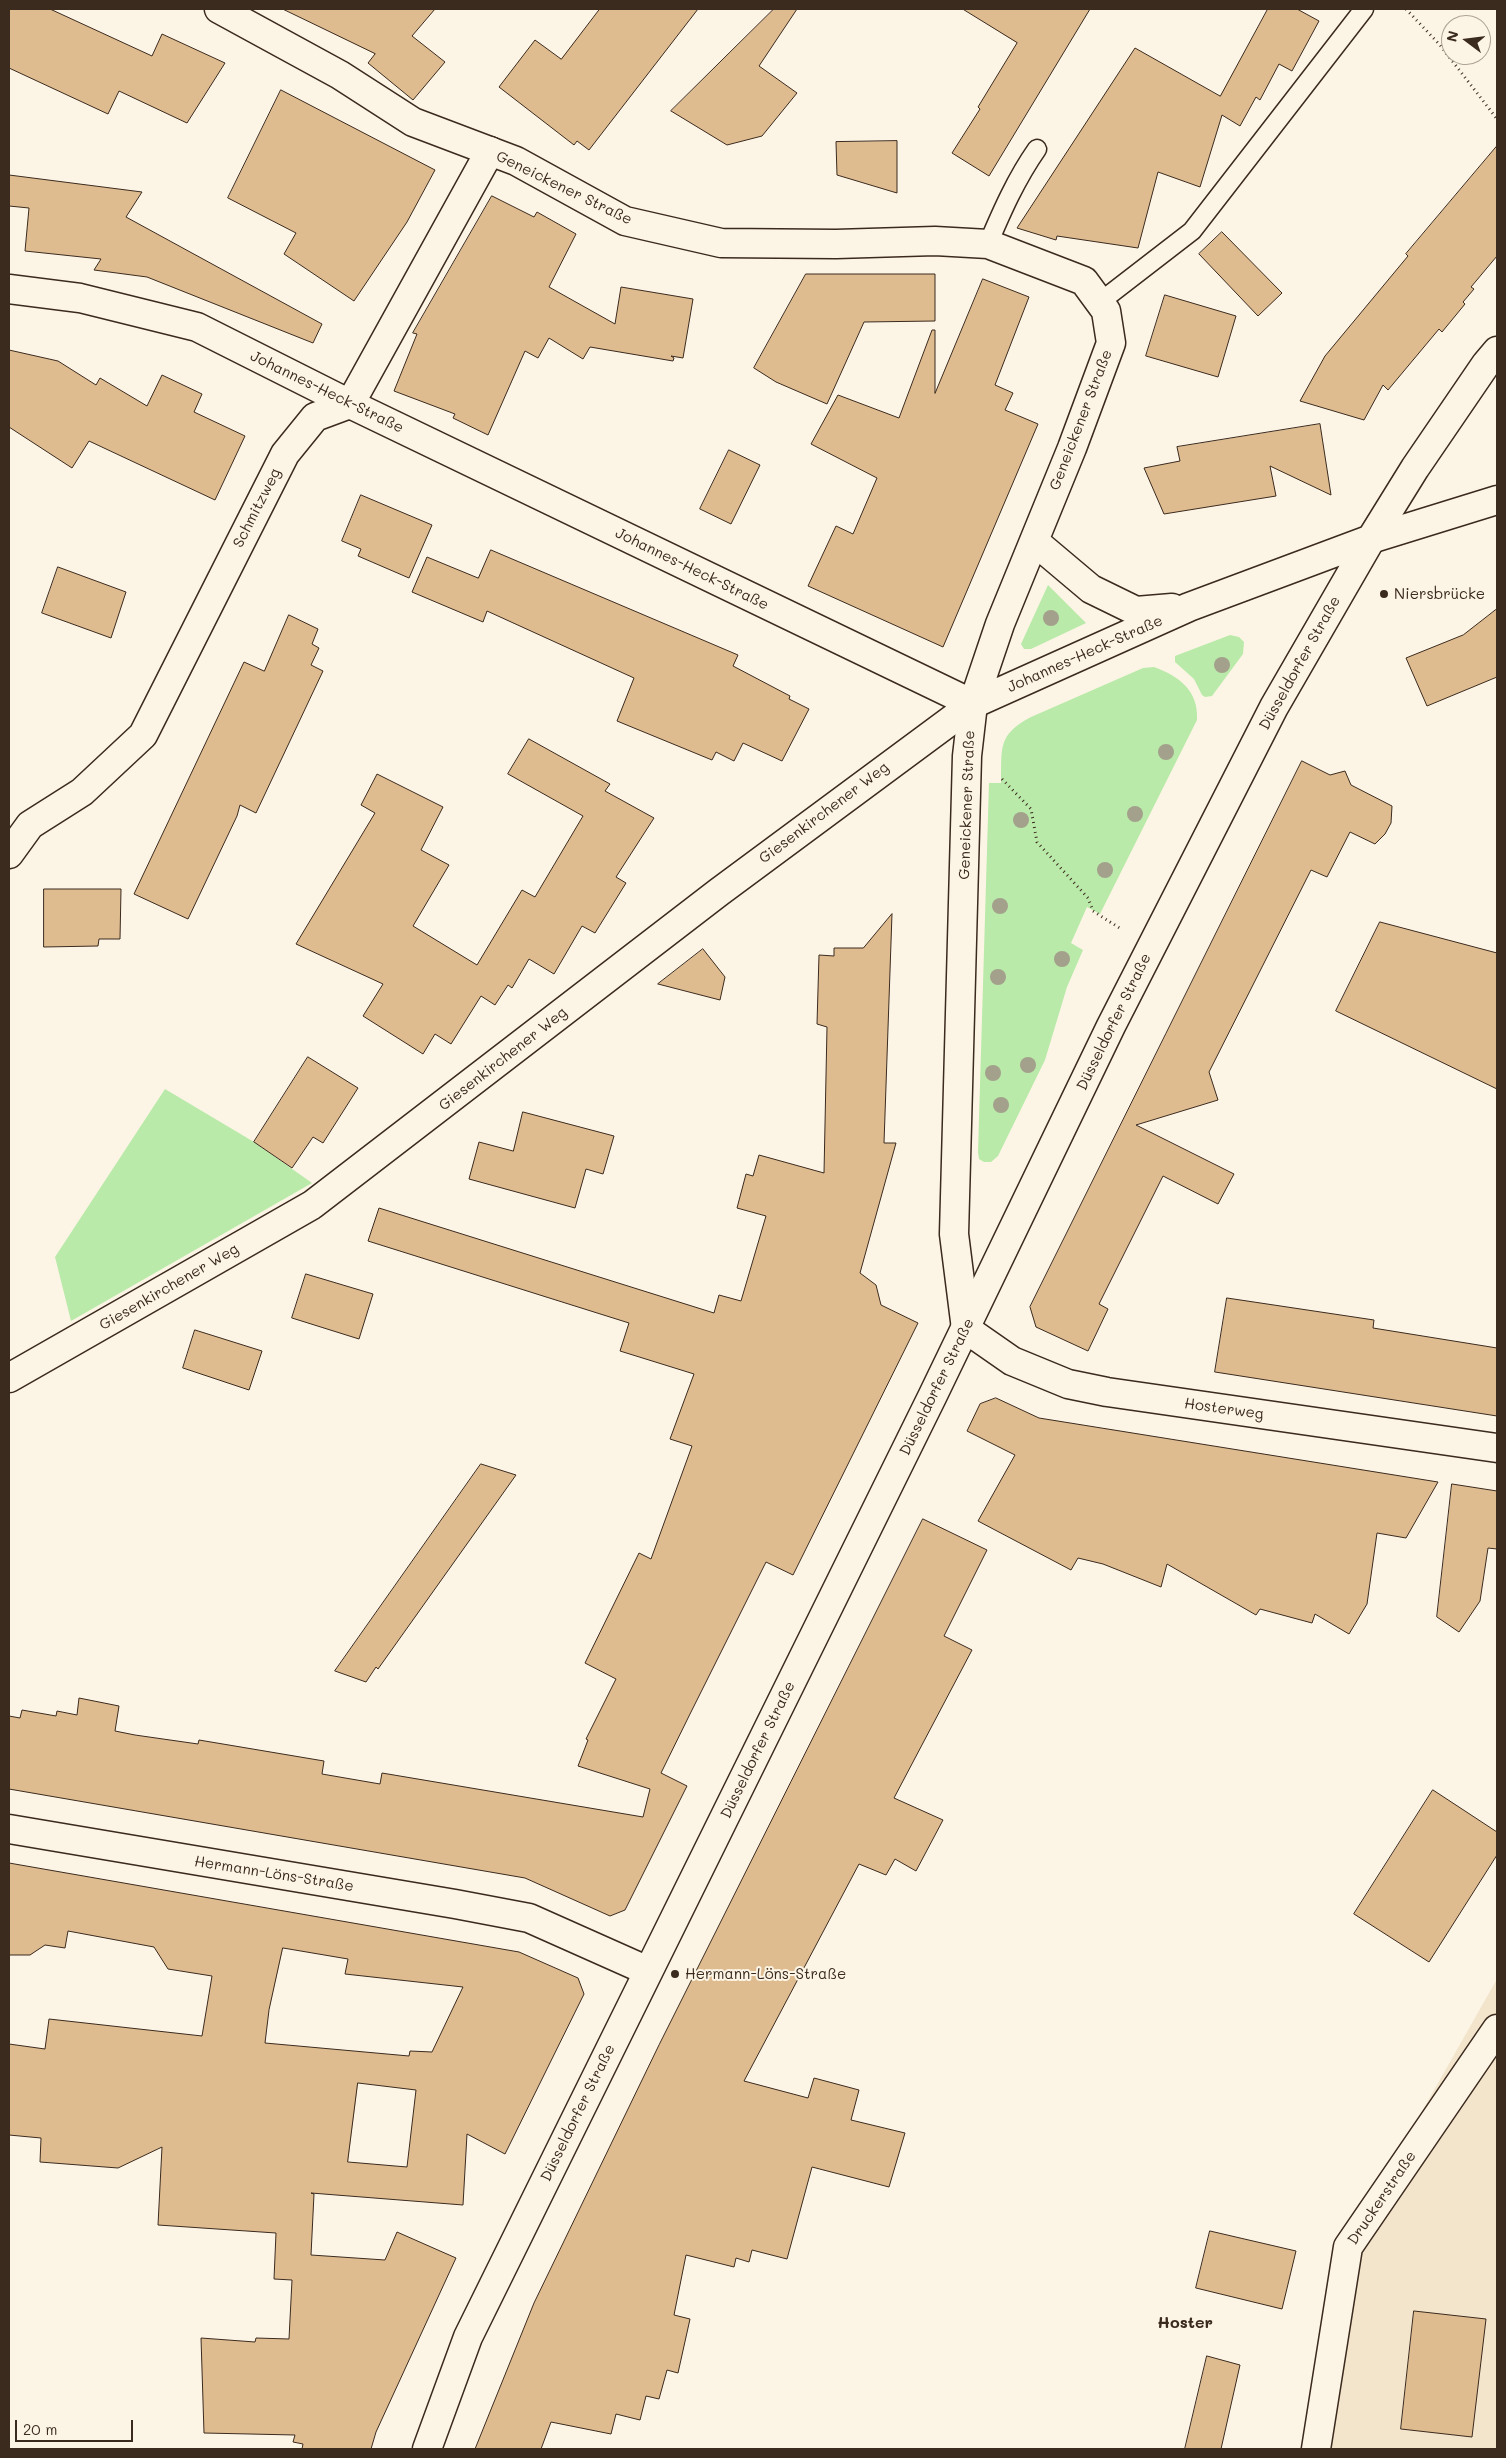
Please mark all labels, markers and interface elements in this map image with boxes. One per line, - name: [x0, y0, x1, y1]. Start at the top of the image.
- north arrow: [1441, 15, 1491, 65]
- text: N: [1441, 29, 1463, 44]
- street label: Geneickener Straße: [493, 147, 635, 229]
- street label: Johannes-Heck-Straße: [247, 347, 407, 437]
- street label: Geneickener Straße: [1046, 347, 1116, 493]
- street label: Schmitzweg: [229, 465, 285, 551]
- street label: Johannes-Heck-Straße: [612, 524, 772, 614]
- place label: Niersbrücke: [1394, 585, 1485, 603]
- marker: Niersbrücke: [1378, 588, 1390, 600]
- street label: Düsseldorfer Straße: [1256, 593, 1344, 733]
- street label: Johannes-Heck-Straße: [1004, 612, 1166, 696]
- street label: Geneickener Straße: [955, 730, 979, 880]
- street label: Giesenkirchener Weg: [756, 758, 892, 868]
- street label: Düsseldorfer Straße: [1073, 951, 1155, 1093]
- street label: Giesenkirchener Weg: [435, 1003, 571, 1115]
- street label: Giesenkirchener Weg: [96, 1240, 242, 1334]
- street label: Düsseldorfer Straße: [896, 1316, 978, 1458]
- street label: Hosterweg: [1183, 1395, 1265, 1423]
- street label: Düsseldorfer Straße: [717, 1679, 799, 1821]
- street label: Hermann-Löns-Straße: [193, 1853, 355, 1895]
- place label: Hermann-Löns-Straße: [685, 1965, 846, 1983]
- marker: Hermann-Löns-Straße: [669, 1968, 681, 1980]
- street label: Düsseldorfer Straße: [537, 2042, 619, 2184]
- street label: Druckerstraße: [1344, 2148, 1420, 2248]
- district label: Hoster: [1157, 2313, 1213, 2333]
- scale bar: [18, 2410, 135, 2442]
- text: 20 m: [23, 2419, 57, 2439]

